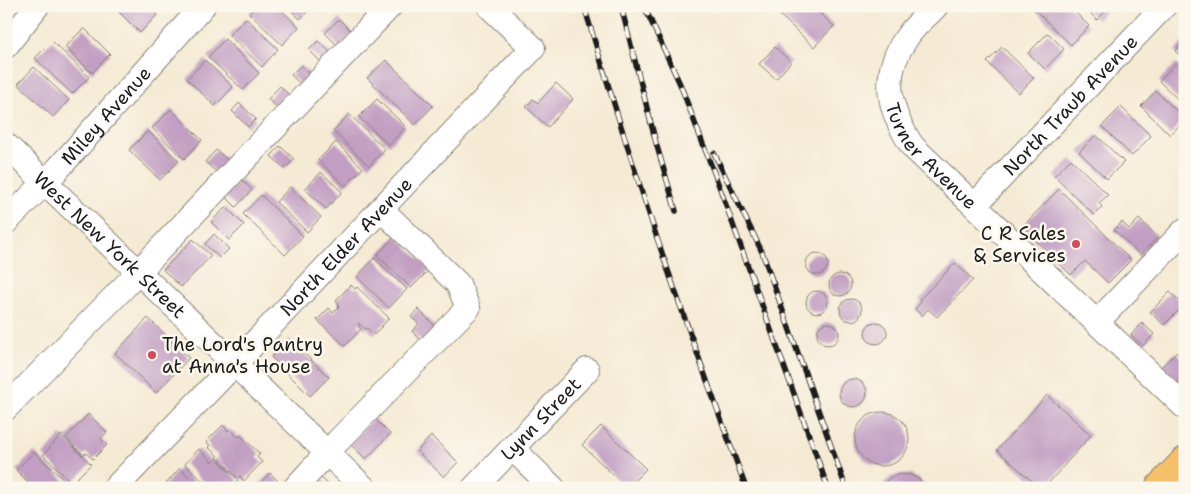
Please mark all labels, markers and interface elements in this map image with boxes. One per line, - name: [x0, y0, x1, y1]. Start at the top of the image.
- street label: North Traub Avenue: [997, 29, 1143, 181]
- street label: Miley Avenue: [55, 61, 156, 170]
- street label: Turner Avenue: [880, 100, 983, 214]
- street label: West New York Street: [28, 166, 192, 324]
- street label: North Elder Avenue: [274, 172, 417, 321]
- place label: C R Sales & Services: [974, 221, 1066, 268]
- marker: C R Sales & Services: [1070, 238, 1082, 250]
- place label: The Lord's Pantry at Anna's House: [162, 332, 323, 379]
- marker: The Lord's Pantry at Anna's House: [146, 349, 158, 361]
- street label: Lynn Street: [495, 372, 586, 466]

